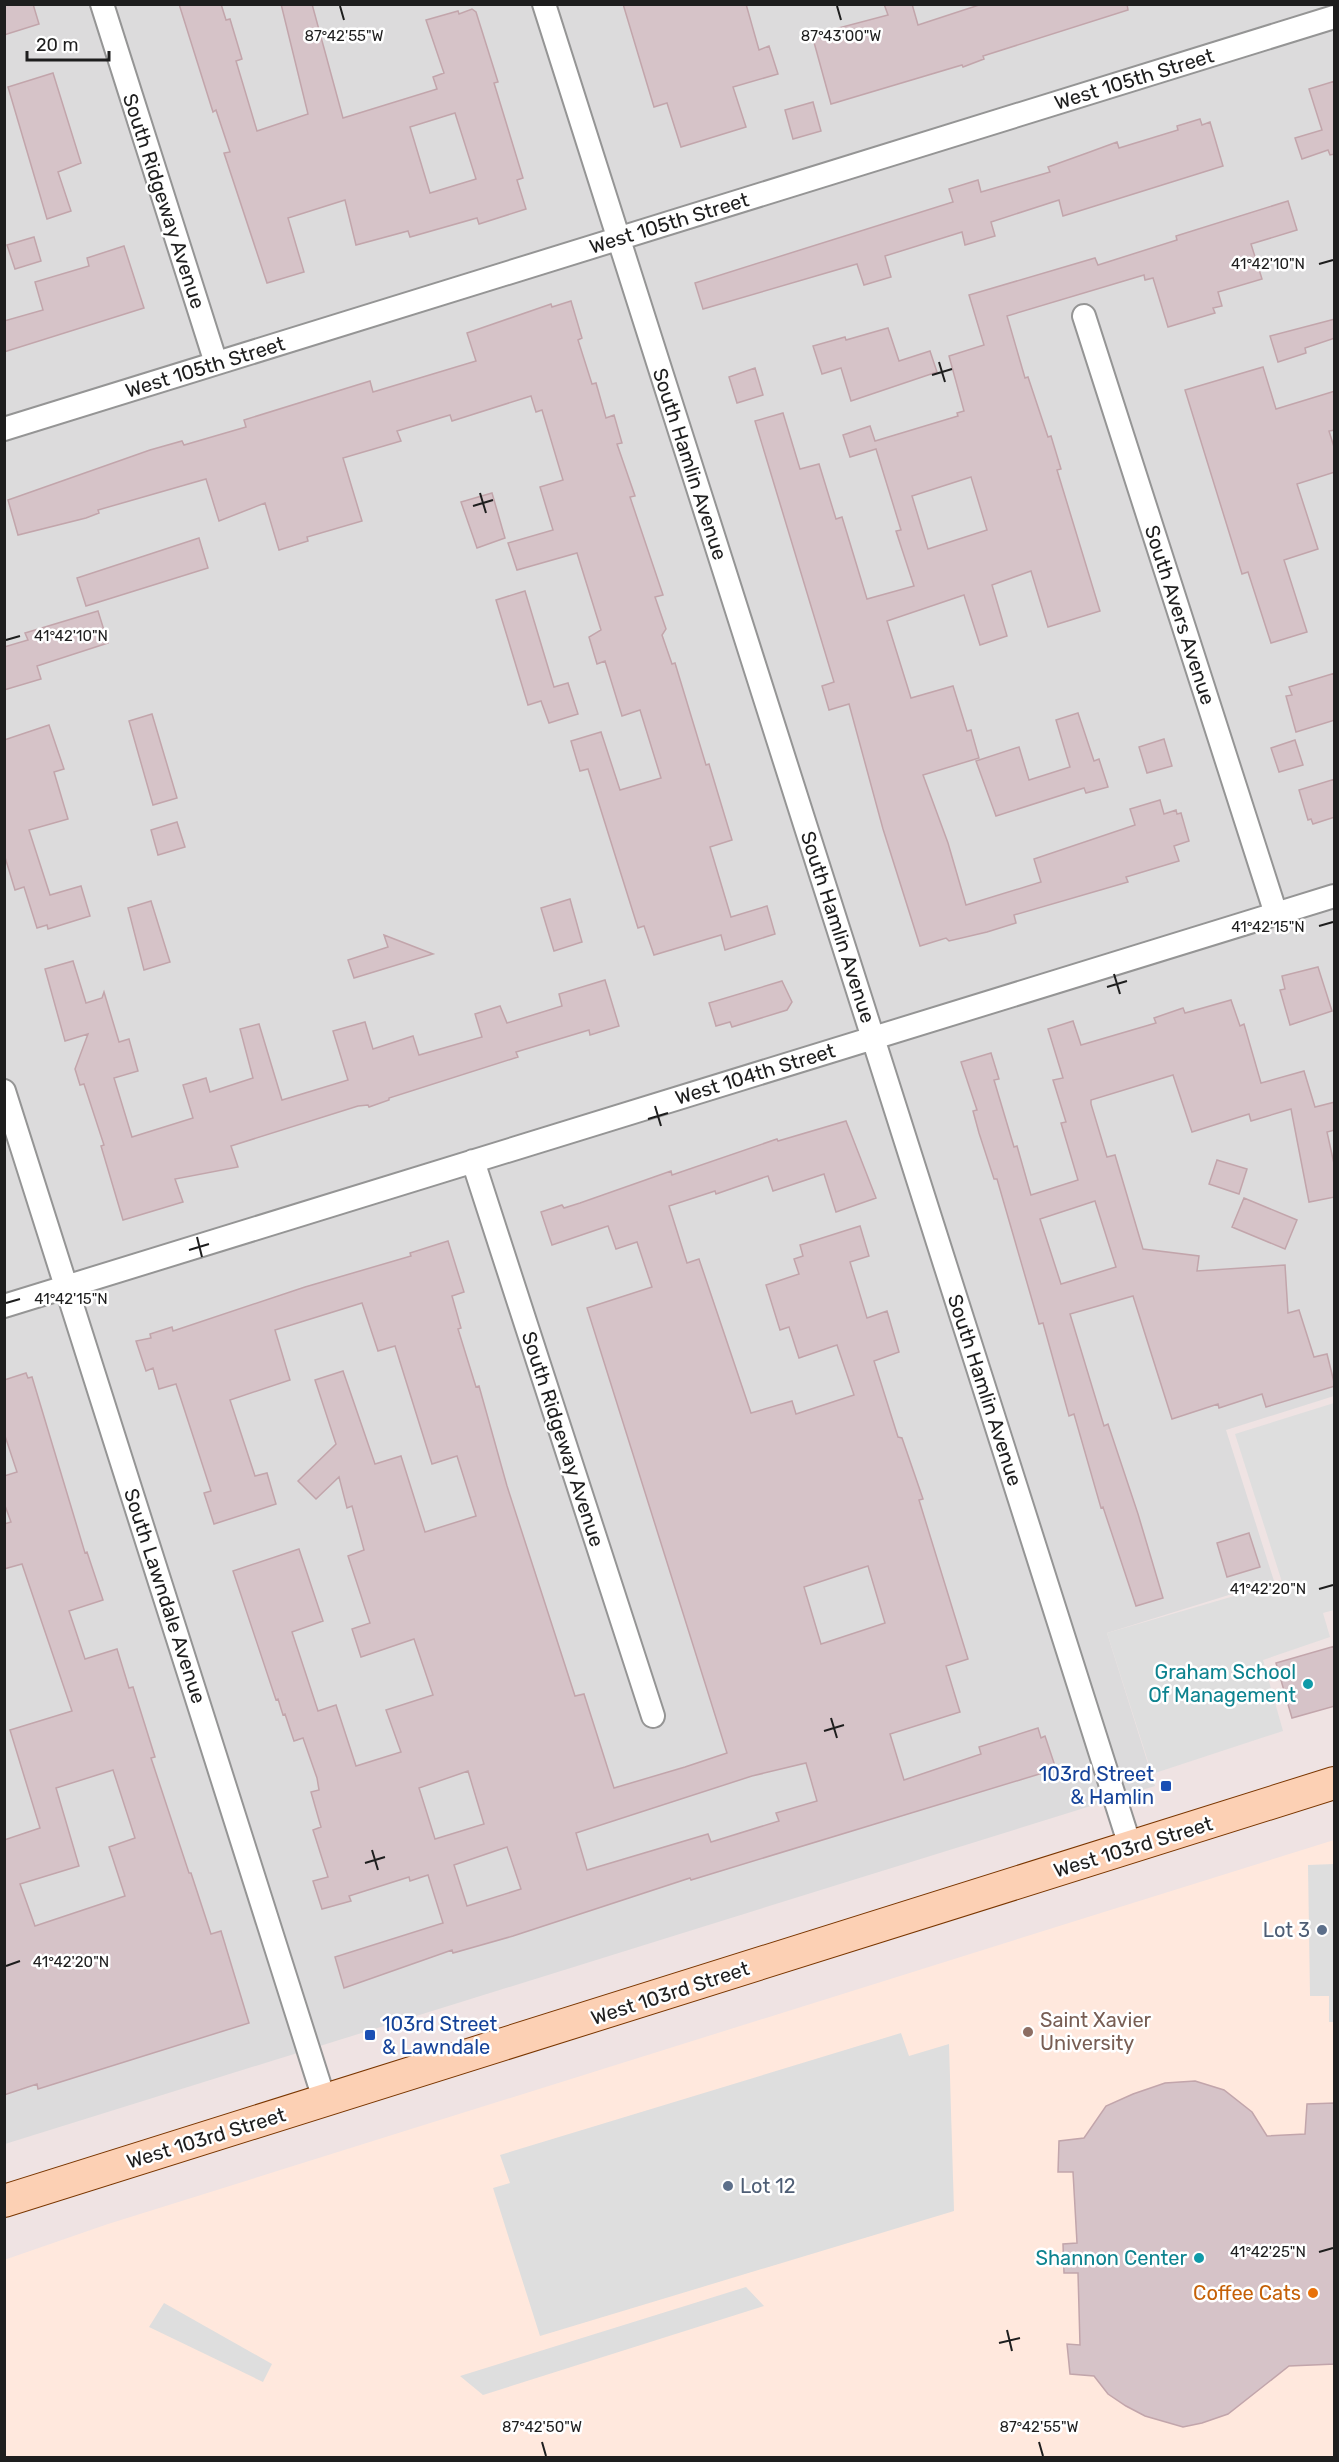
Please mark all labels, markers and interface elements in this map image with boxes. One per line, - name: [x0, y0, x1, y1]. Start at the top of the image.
- scale bar: [27, 24, 110, 62]
- text: 87°42'55"W: [304, 27, 384, 45]
- text: 87°43'00"W: [801, 27, 881, 45]
- text: 20 m: [36, 34, 78, 56]
- street label: West 105th Street: [1051, 43, 1217, 115]
- street label: South Ridgeway Avenue: [118, 90, 210, 312]
- street label: West 105th Street: [586, 187, 752, 259]
- text: 41°42'10"N: [1231, 255, 1305, 273]
- street label: West 105th Street: [122, 331, 288, 403]
- street label: South Hamlin Avenue: [648, 365, 732, 563]
- street label: South Avers Avenue: [1140, 522, 1220, 708]
- text: 41°42'10"N: [34, 627, 108, 645]
- street label: South Hamlin Avenue: [796, 828, 880, 1026]
- text: 41°42'15"N: [1231, 918, 1305, 936]
- street label: West 104th Street: [672, 1038, 838, 1110]
- text: 41°42'15"N: [34, 1290, 108, 1308]
- street label: South Hamlin Avenue: [943, 1291, 1027, 1489]
- street label: South Ridgeway Avenue: [517, 1328, 609, 1550]
- street label: South Lawndale Avenue: [119, 1485, 211, 1707]
- text: 41°42'20"N: [1230, 1580, 1306, 1598]
- place label: Graham School Of Management: [1148, 1660, 1296, 1707]
- marker: Graham School Of Management: [1301, 1677, 1315, 1691]
- place label: 103rd Street & Hamlin: [1039, 1762, 1154, 1809]
- marker: 103rd Street & Hamlin: [1159, 1779, 1173, 1793]
- street label: West 103rd Street: [1051, 1811, 1216, 1883]
- place label: Lot 3: [1263, 1918, 1310, 1942]
- marker: Lot 3: [1315, 1923, 1329, 1937]
- text: 41°42'20"N: [33, 1953, 109, 1971]
- street label: West 103rd Street: [588, 1956, 752, 2030]
- place label: Saint Xavier University: [1040, 2008, 1152, 2055]
- place label: 103rd Street & Lawndale: [382, 2012, 497, 2059]
- marker: Saint Xavier University: [1021, 2025, 1035, 2039]
- marker: 103rd Street & Lawndale: [363, 2028, 377, 2042]
- street label: West 103rd Street: [124, 2102, 289, 2174]
- place label: Lot 12: [740, 2174, 795, 2198]
- marker: Lot 12: [721, 2179, 735, 2193]
- text: 41°42'25"N: [1230, 2243, 1306, 2261]
- place label: Shannon Center: [1035, 2246, 1187, 2270]
- marker: Shannon Center: [1192, 2251, 1206, 2265]
- place label: Coffee Cats: [1193, 2281, 1301, 2305]
- marker: Coffee Cats: [1306, 2286, 1320, 2300]
- text: 87°42'50"W: [502, 2418, 582, 2436]
- text: 87°42'55"W: [999, 2418, 1079, 2436]

